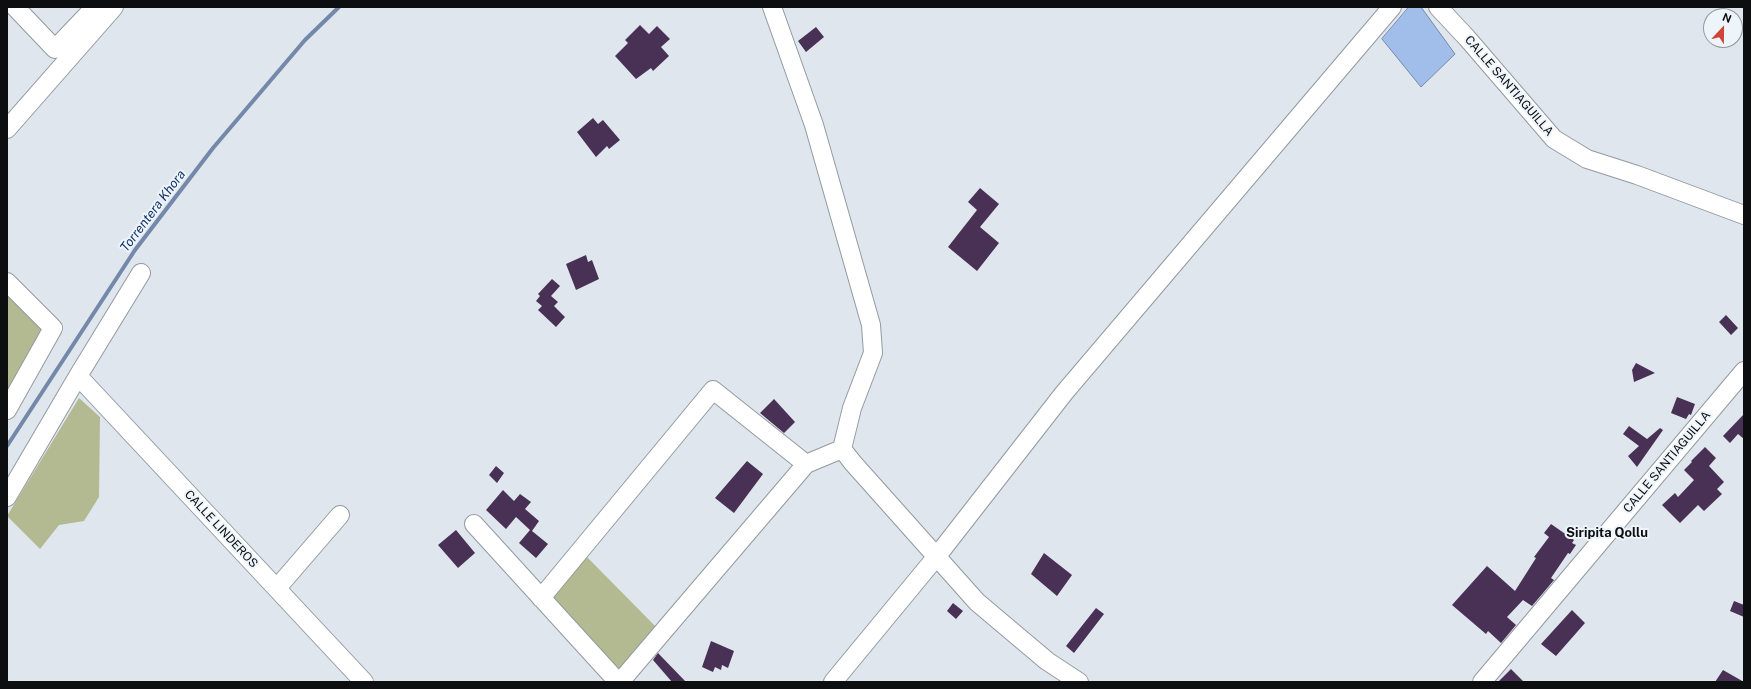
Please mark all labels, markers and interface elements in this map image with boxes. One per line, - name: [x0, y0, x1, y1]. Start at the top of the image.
- north arrow: [1703, 8, 1743, 48]
- text: N: [1721, 11, 1733, 25]
- street label: CALLE SANTIAGUILLA: [1462, 33, 1556, 139]
- water label: Torrentera Khora: [117, 167, 189, 255]
- street label: CALLE SANTIAGUILLA: [1620, 408, 1714, 516]
- street label: CALLE LINDEROS: [181, 487, 261, 571]
- district label: Siripita Qollu: [1566, 525, 1648, 541]

